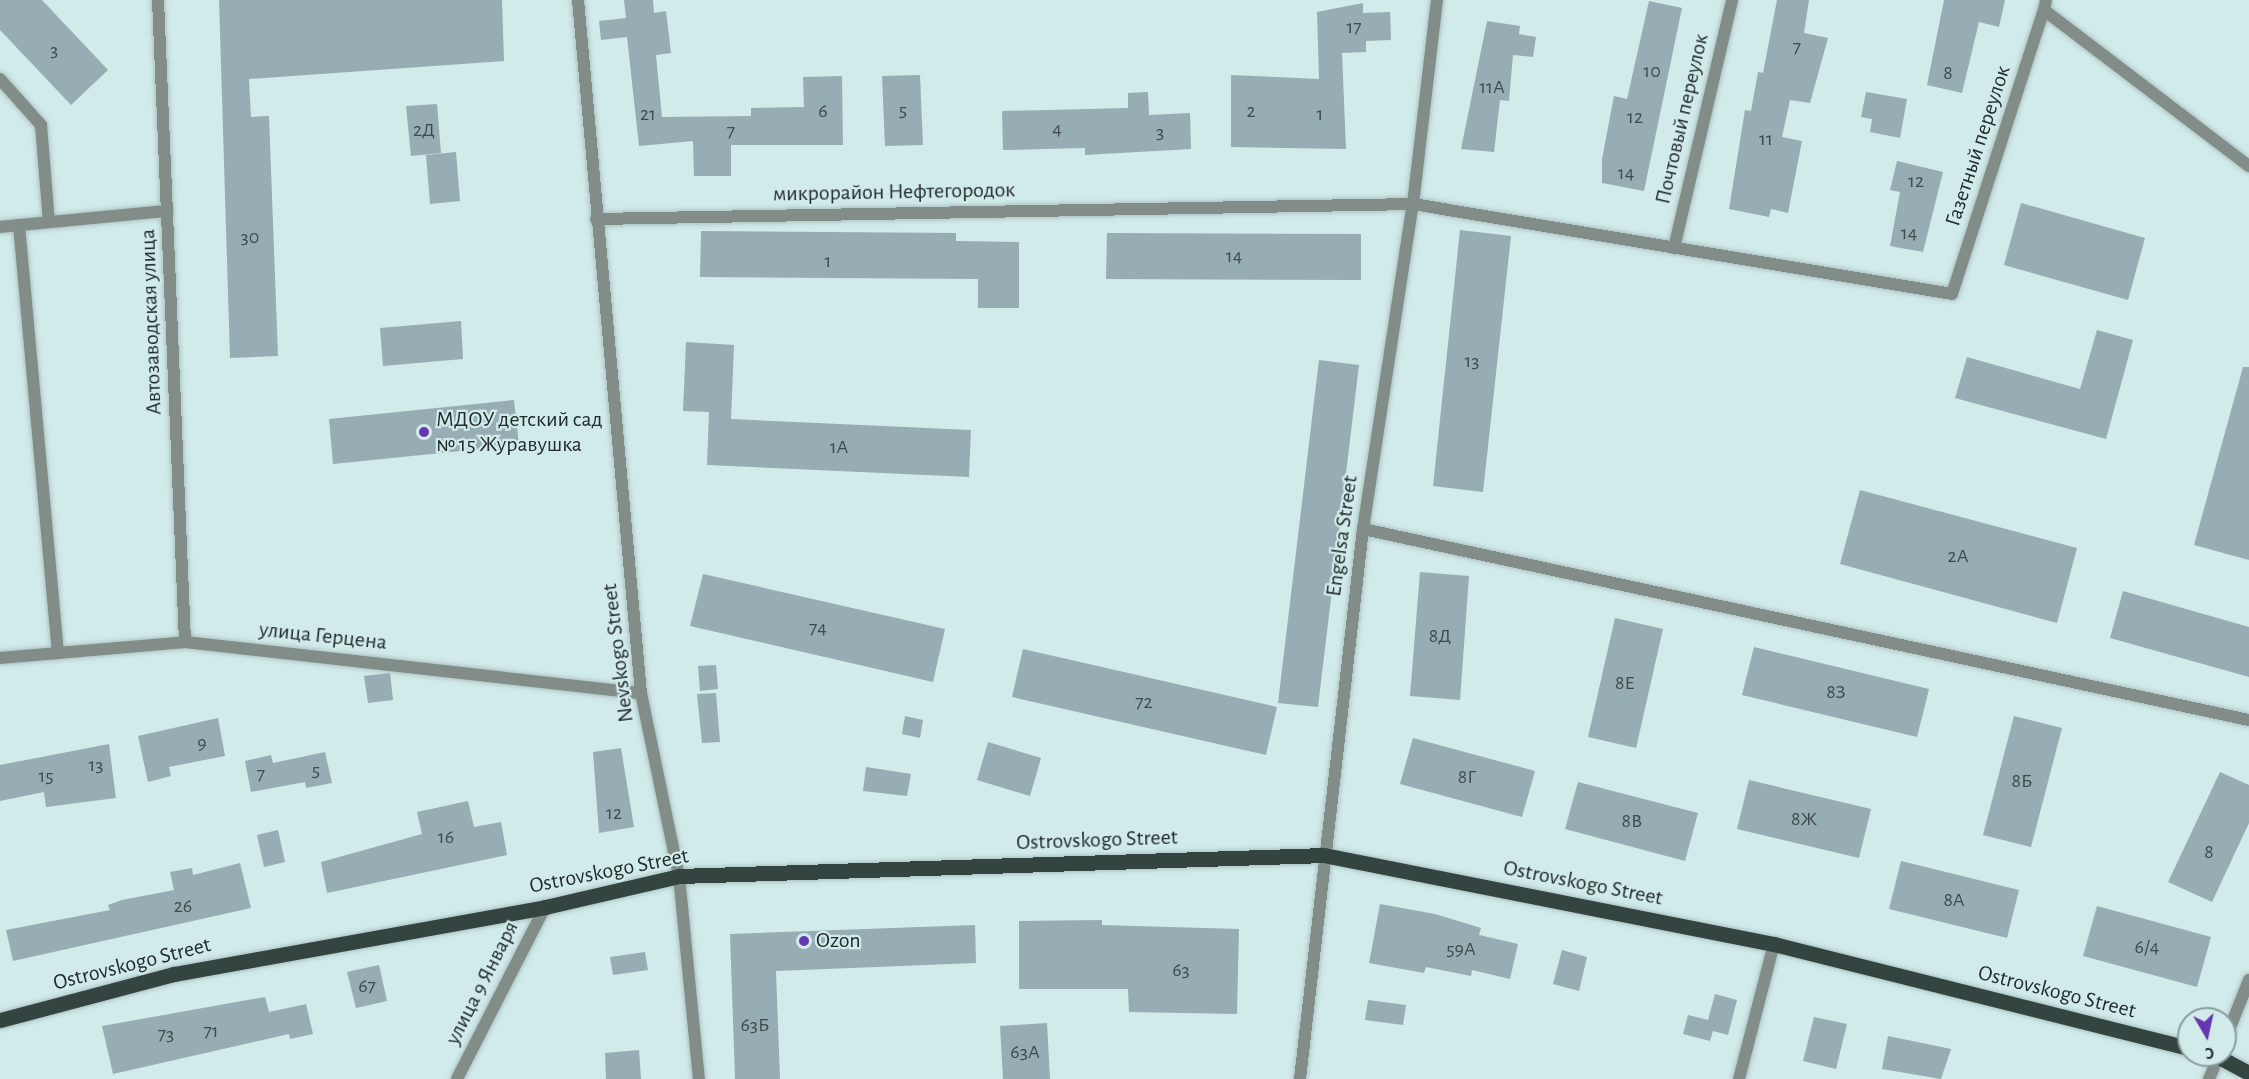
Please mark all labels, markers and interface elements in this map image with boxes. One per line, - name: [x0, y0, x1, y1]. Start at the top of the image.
- house number: 17: [1346, 15, 1362, 39]
- street label: Почтовый переулок: [1650, 31, 1714, 207]
- house number: 7: [1793, 35, 1801, 59]
- house number: 3: [50, 38, 58, 62]
- house number: 10: [1643, 59, 1661, 83]
- house number: 8: [1943, 61, 1953, 85]
- street label: Газетный переулок: [1940, 62, 2016, 230]
- house number: 11А: [1479, 75, 1505, 99]
- house number: 5: [899, 98, 907, 122]
- house number: 6: [818, 99, 828, 123]
- house number: 2: [1246, 99, 1256, 123]
- house number: 21: [640, 102, 656, 126]
- house number: 1: [1317, 102, 1323, 126]
- house number: 12: [1627, 105, 1643, 129]
- house number: 4: [1052, 117, 1062, 141]
- house number: 2Д: [413, 118, 435, 142]
- house number: 7: [727, 119, 735, 143]
- house number: 3: [1156, 120, 1164, 144]
- house number: 11: [1759, 127, 1773, 151]
- house number: 14: [1618, 161, 1634, 185]
- house number: 12: [1908, 169, 1924, 193]
- street label: микрорайон Нефтегородок: [773, 177, 1015, 207]
- house number: 14: [1901, 221, 1917, 245]
- house number: 30: [241, 225, 259, 249]
- street label: Автозаводская улица: [135, 229, 167, 415]
- house number: 14: [1226, 244, 1242, 268]
- house number: 1: [825, 249, 831, 273]
- house number: 13: [1464, 349, 1480, 373]
- place label: МДОУ детский сад № 15 Журавушка: [436, 406, 603, 458]
- marker: МДОУ детский сад № 15 Журавушка: [417, 425, 431, 439]
- house number: 1А: [830, 435, 848, 459]
- street label: Engelsa Street: [1320, 474, 1364, 598]
- house number: 2А: [1948, 544, 1968, 568]
- street label: Nevskogo Street: [596, 582, 640, 724]
- street label: улица Герцена: [258, 616, 388, 656]
- house number: 74: [809, 616, 827, 640]
- house number: 8Д: [1429, 624, 1451, 648]
- house number: 8Е: [1615, 671, 1635, 695]
- house number: 8З: [1826, 680, 1846, 704]
- house number: 72: [1135, 690, 1153, 714]
- house number: 9: [197, 731, 207, 755]
- house number: 13: [88, 753, 104, 777]
- house number: 5: [312, 758, 320, 782]
- house number: 7: [257, 762, 265, 786]
- house number: 15: [38, 764, 54, 788]
- house number: 8Г: [1458, 765, 1476, 789]
- house number: 8Б: [2012, 769, 2032, 793]
- house number: 12: [606, 801, 622, 825]
- house number: 8Ж: [1791, 807, 1817, 831]
- house number: 8В: [1622, 809, 1642, 833]
- street label: Ostrovskogo Street: [1016, 824, 1178, 856]
- house number: 16: [438, 825, 454, 849]
- house number: 8: [2204, 840, 2214, 864]
- street label: Ostrovskogo Street: [527, 843, 691, 899]
- street label: Ostrovskogo Street: [1501, 855, 1665, 911]
- house number: 8А: [1943, 888, 1965, 912]
- house number: 26: [174, 894, 192, 918]
- street label: улица 9 Января: [440, 917, 524, 1049]
- place label: Ozon: [816, 928, 861, 954]
- street label: Ostrovskogo Street: [50, 932, 214, 996]
- marker: Ozon: [797, 934, 811, 948]
- house number: 6/4: [2135, 935, 2159, 959]
- house number: 59А: [1446, 937, 1476, 961]
- house number: 63: [1172, 958, 1190, 982]
- street label: Ostrovskogo Street: [1975, 960, 2139, 1024]
- house number: 67: [358, 974, 376, 998]
- north arrow: [2177, 1007, 2237, 1067]
- house number: 63Б: [740, 1013, 770, 1037]
- house number: 71: [203, 1019, 219, 1043]
- house number: 73: [158, 1022, 174, 1046]
- house number: 63А: [1010, 1040, 1040, 1064]
- text: С: [2204, 1044, 2215, 1061]

